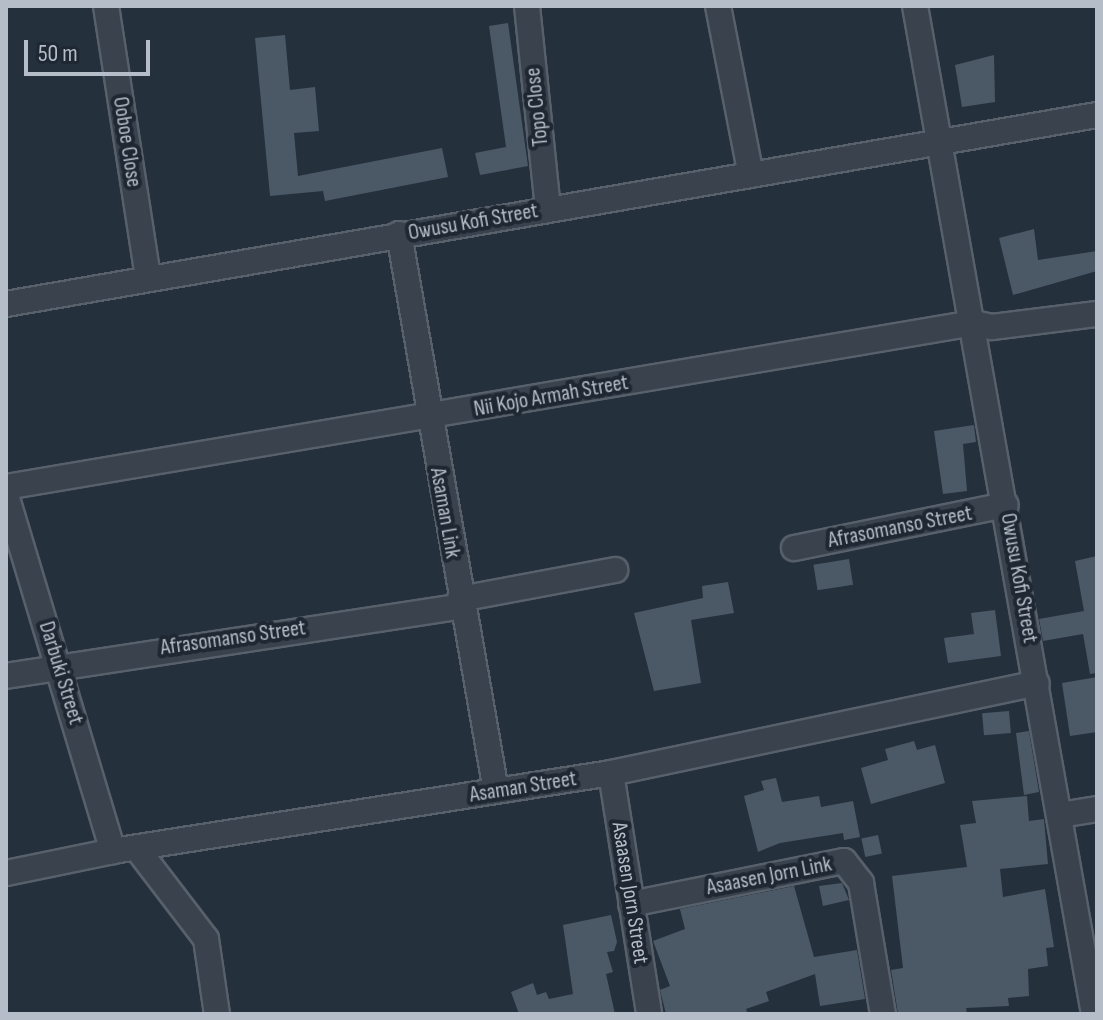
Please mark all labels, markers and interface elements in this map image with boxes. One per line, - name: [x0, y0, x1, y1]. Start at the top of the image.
- scale bar: [28, 24, 154, 74]
- text: 50 m: [38, 39, 78, 68]
- street label: Topo Close: [520, 66, 554, 148]
- street label: Ooboe Close: [107, 95, 147, 189]
- street label: Owusu Kofi Street: [406, 198, 540, 246]
- street label: Nii Kojo Armah Street: [472, 369, 630, 423]
- street label: Asaman Link: [424, 466, 466, 560]
- street label: Afrasomanso Street: [826, 500, 974, 554]
- street label: Owusu Kofi Street: [995, 511, 1043, 645]
- street label: Afrasomanso Street: [159, 615, 307, 661]
- street label: Darbuki Street: [33, 618, 89, 728]
- street label: Asaman Street: [468, 766, 578, 808]
- street label: Asaasen Jorn Street: [606, 820, 654, 966]
- street label: Asaasen Jorn Link: [704, 851, 834, 901]

